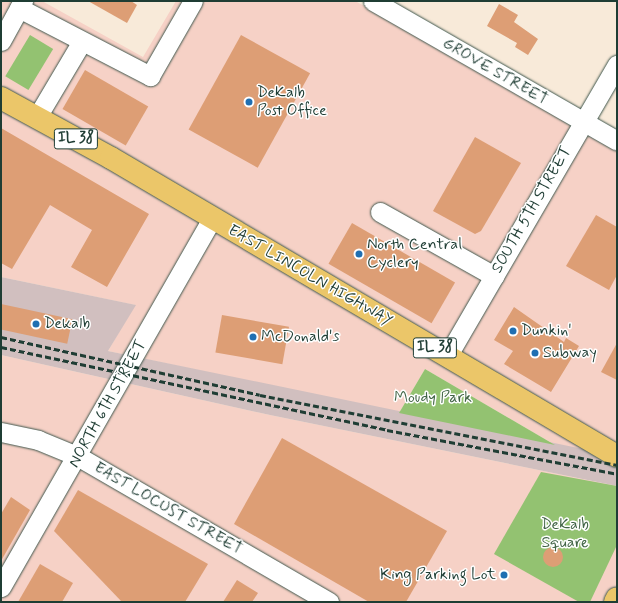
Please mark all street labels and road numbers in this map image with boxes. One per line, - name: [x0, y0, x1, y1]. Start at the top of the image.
- street label: GROVE STREET: [439, 34, 551, 110]
- road number: IL 38: [53, 126, 99, 152]
- street label: SOUTH 5TH STREET: [487, 142, 577, 278]
- street label: EAST LINCOLN HIGHWAY: [222, 220, 398, 332]
- road number: IL 38: [412, 335, 458, 361]
- street label: NORTH 6TH STREET: [64, 336, 152, 472]
- street label: EAST LOCUST STREET: [91, 459, 245, 559]

